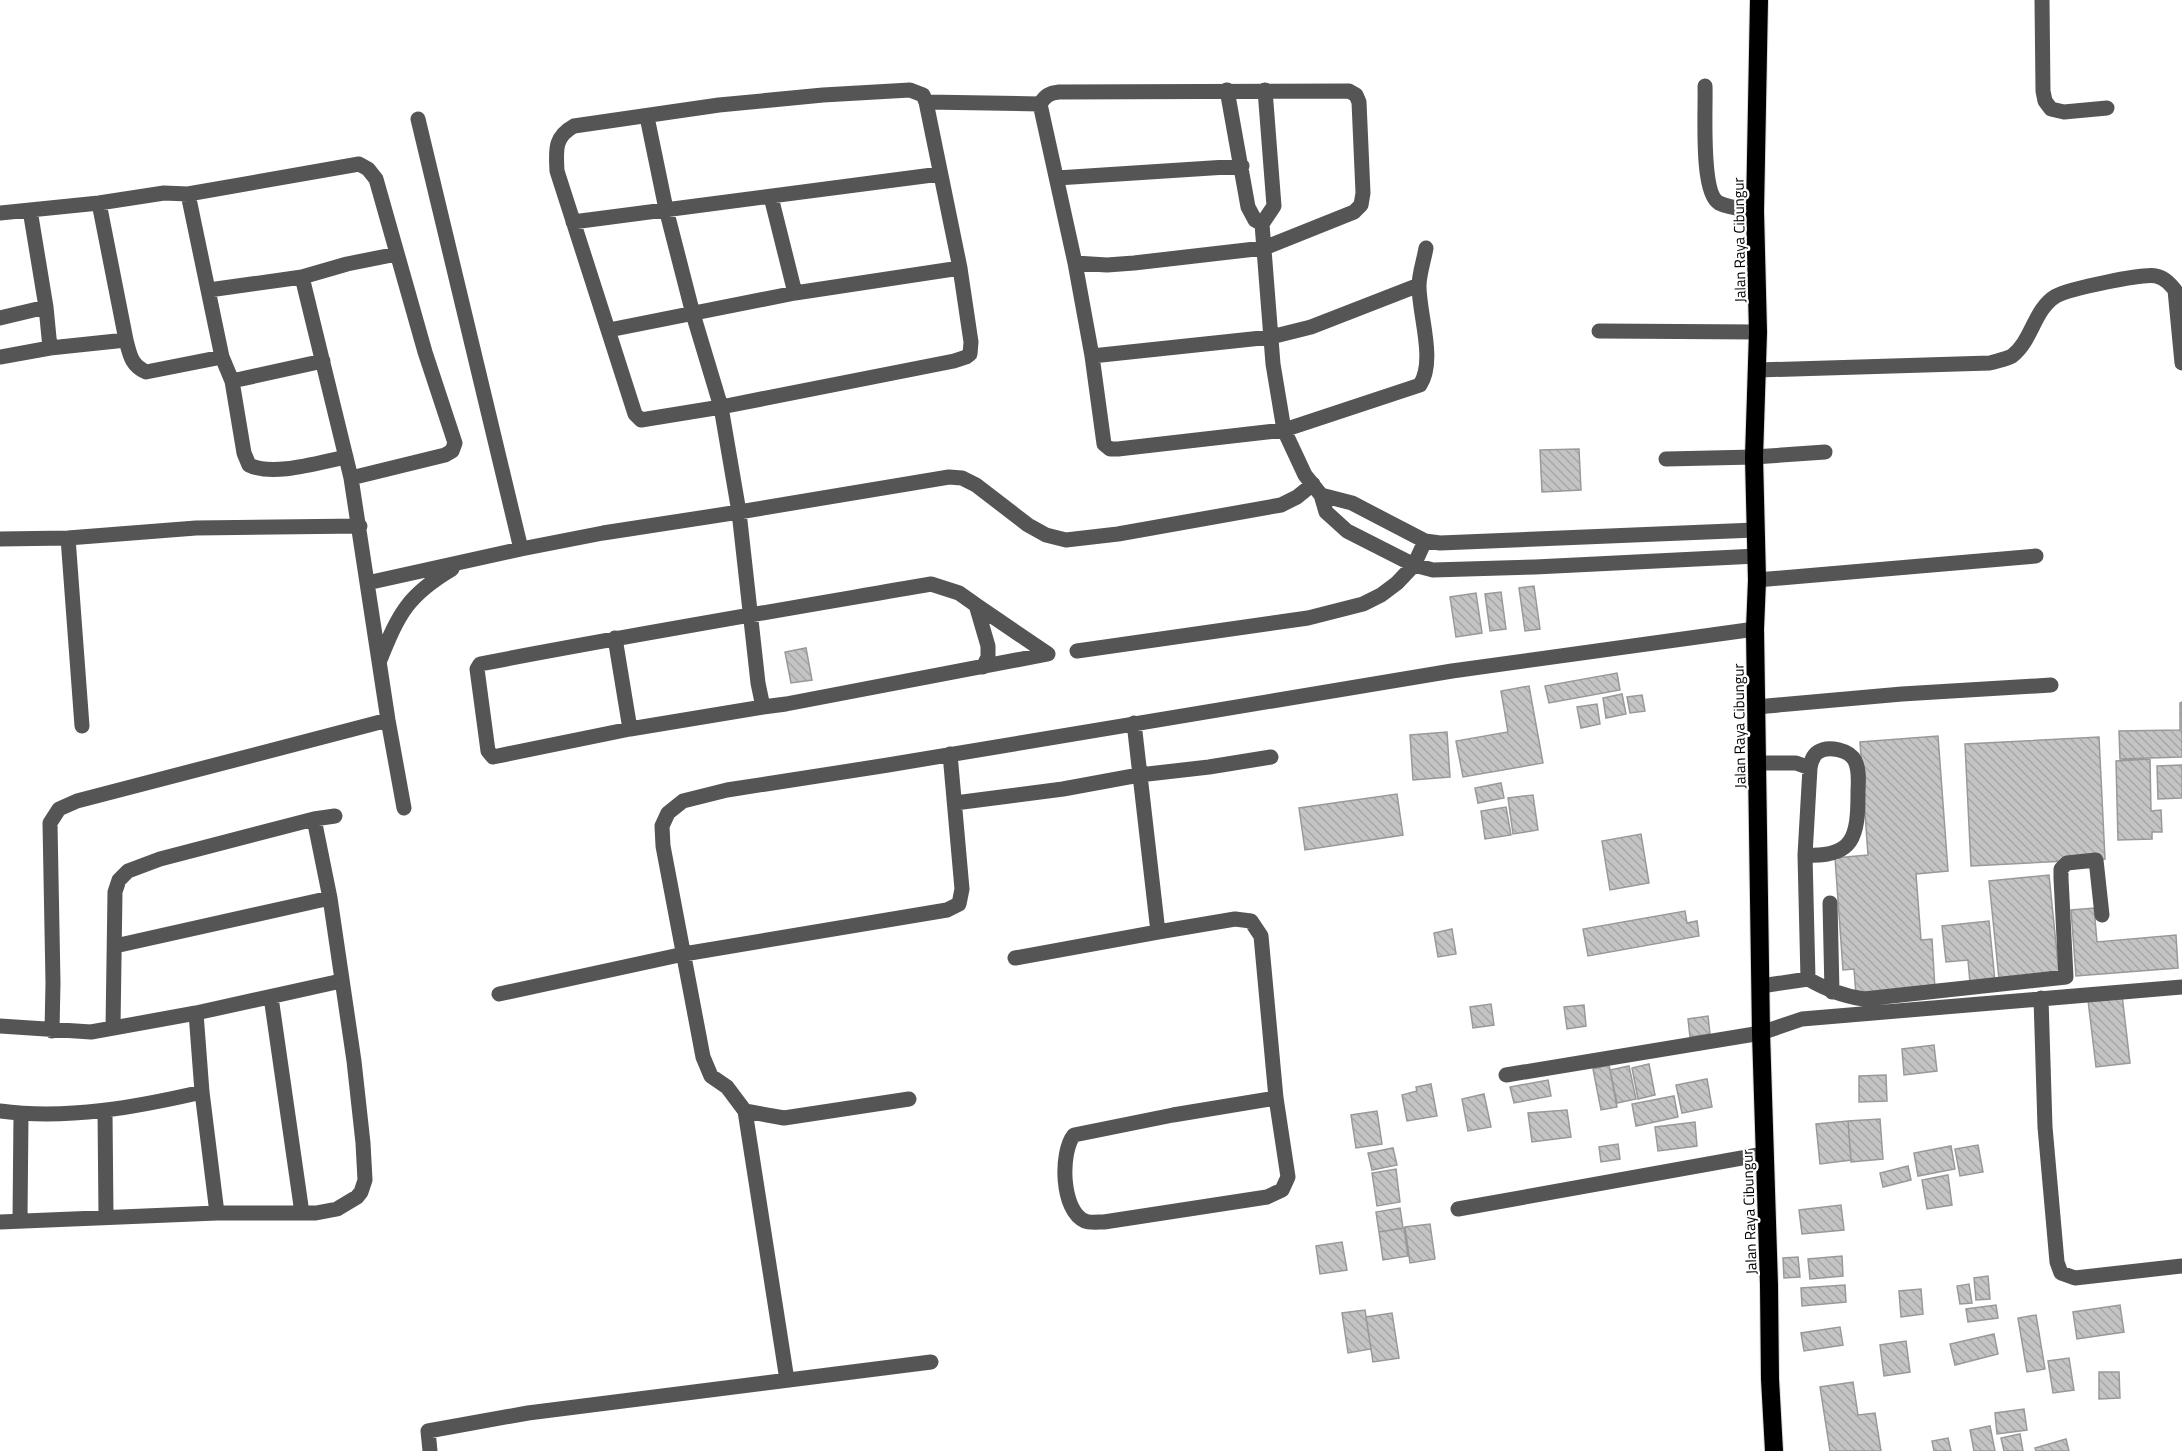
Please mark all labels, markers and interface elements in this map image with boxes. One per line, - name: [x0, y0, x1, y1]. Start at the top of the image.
- street label: Jalan Raya Cibungur: [1726, 177, 1752, 303]
- street label: Jalan Raya Cibungur: [1726, 663, 1752, 789]
- street label: Jalan Raya Cibungur: [1735, 1149, 1763, 1275]

